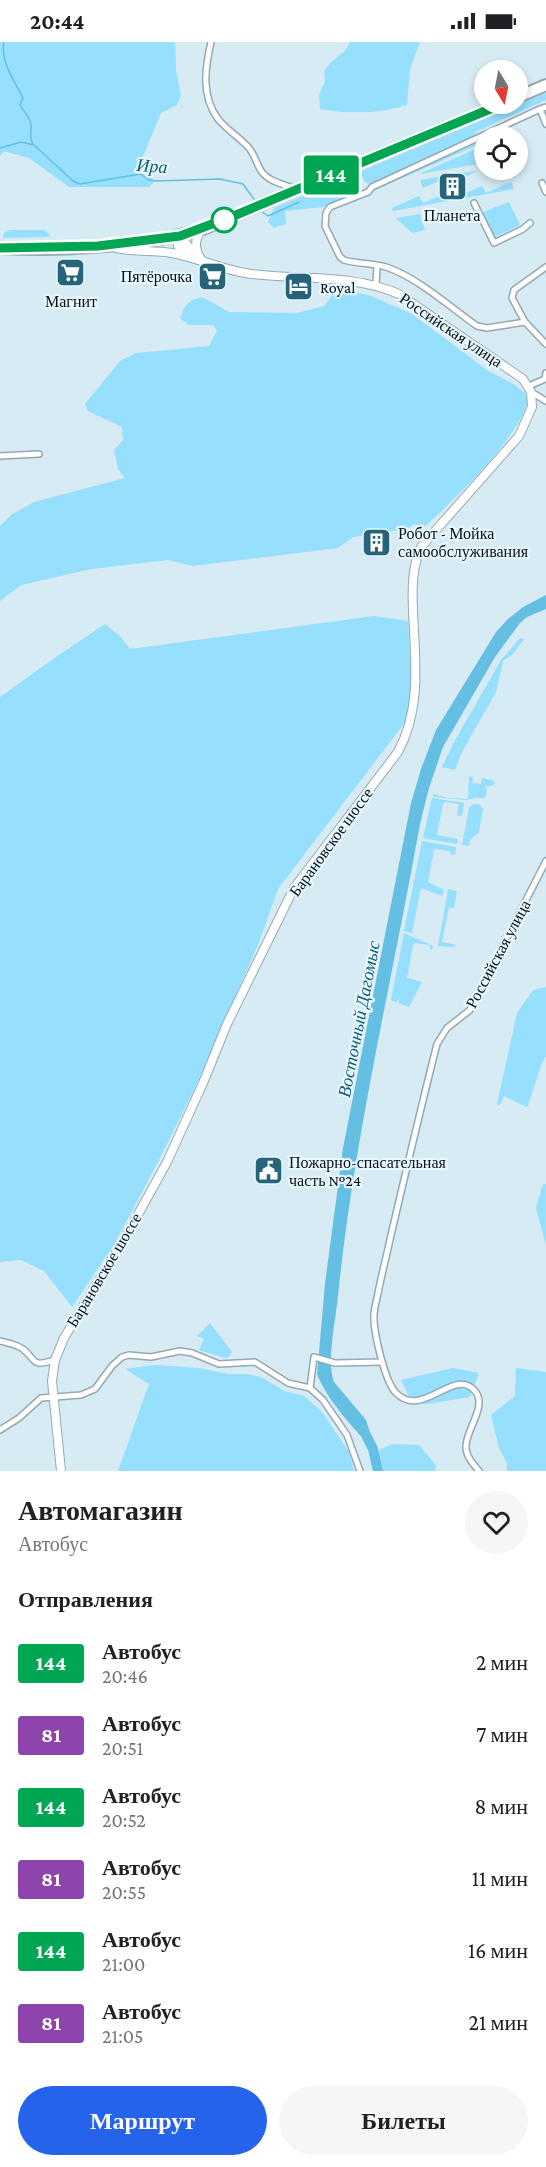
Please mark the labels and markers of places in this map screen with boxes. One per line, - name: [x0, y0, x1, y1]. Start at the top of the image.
- building icon: Планета: [436, 171, 468, 203]
- unlabelled marker: [211, 207, 237, 233]
- place label: Планета: [424, 207, 480, 224]
- supermarket icon: Магнит: [55, 257, 87, 289]
- supermarket icon: Пятёрочка: [197, 260, 229, 292]
- place label: Пятёрочка: [121, 268, 192, 286]
- hotel icon: Royal: [283, 271, 315, 303]
- place label: Royal: [320, 279, 355, 297]
- place label: Магнит: [45, 293, 97, 310]
- place label: Робот - Мойка самообслуживания: [398, 525, 529, 561]
- building icon: Робот - Мойка самообслуживания: [361, 526, 393, 558]
- place label: Пожарно-спасательная часть №24: [289, 1154, 446, 1189]
- public building icon: Пожарно-спасательная часть №24: [252, 1155, 284, 1187]

